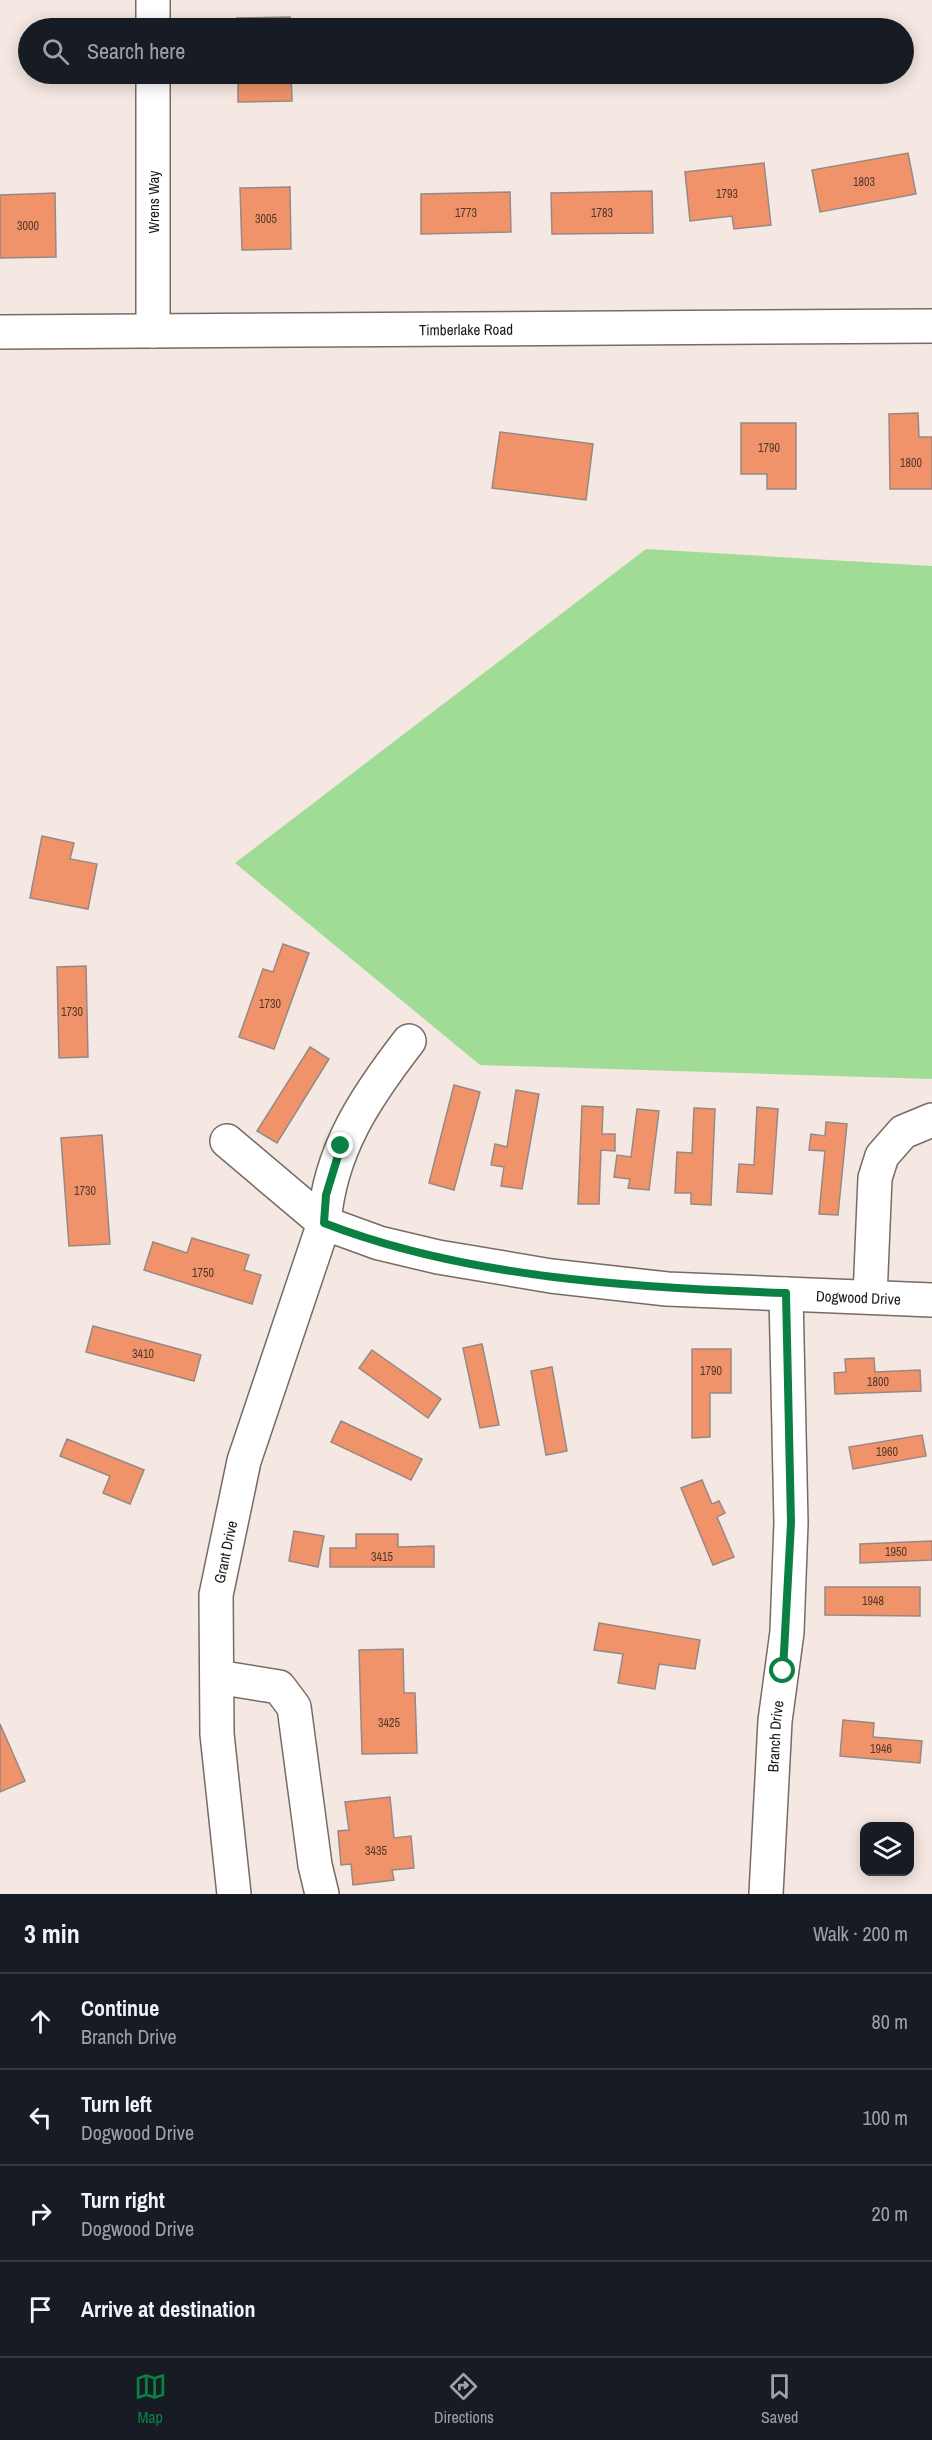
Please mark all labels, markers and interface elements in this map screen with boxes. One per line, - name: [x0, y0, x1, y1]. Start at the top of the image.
- search box: [18, 18, 914, 84]
- icon: search: [39, 35, 72, 68]
- text: Search here: [87, 36, 185, 66]
- street label: Wrens Way: [143, 170, 164, 233]
- house number: 1803: [853, 174, 875, 190]
- house number: 1793: [716, 186, 738, 202]
- house number: 1773: [455, 205, 477, 221]
- house number: 1783: [591, 205, 613, 221]
- house number: 3005: [255, 211, 277, 227]
- house number: 3000: [17, 218, 39, 234]
- street label: Timberlake Road: [419, 318, 513, 340]
- house number: 1790: [758, 440, 780, 456]
- house number: 1800: [900, 455, 922, 471]
- house number: 1730: [259, 996, 281, 1012]
- house number: 1730: [61, 1004, 83, 1020]
- route end: [327, 1132, 353, 1158]
- house number: 1730: [74, 1183, 96, 1199]
- house number: 1750: [192, 1265, 214, 1281]
- street label: Dogwood Drive: [816, 1285, 901, 1309]
- house number: 3410: [132, 1346, 154, 1362]
- house number: 1790: [700, 1363, 722, 1379]
- house number: 1800: [867, 1374, 889, 1390]
- house number: 1960: [876, 1444, 898, 1460]
- street label: Grant Drive: [208, 1518, 242, 1585]
- house number: 1950: [885, 1544, 907, 1560]
- house number: 3415: [371, 1549, 393, 1565]
- house number: 1948: [862, 1593, 884, 1609]
- route start: [769, 1657, 795, 1683]
- street label: Branch Drive: [762, 1699, 788, 1773]
- house number: 3425: [378, 1715, 400, 1731]
- house number: 1946: [870, 1741, 892, 1757]
- map controls: [860, 1822, 914, 1876]
- button: layers: [860, 1822, 914, 1876]
- house number: 3435: [365, 1843, 387, 1859]
- text: 3 min: [24, 1916, 80, 1951]
- text: Walk · 200 m: [813, 1920, 908, 1947]
- text: Continue: [81, 1993, 159, 2023]
- icon: ahead: [24, 2005, 57, 2038]
- text: 80 m: [872, 2008, 908, 2035]
- text: Branch Drive: [81, 2023, 177, 2050]
- text: Turn left: [81, 2089, 152, 2119]
- icon: left: [24, 2101, 57, 2134]
- text: 100 m: [862, 2104, 908, 2131]
- text: Dogwood Drive: [81, 2119, 194, 2146]
- text: Turn right: [81, 2185, 165, 2215]
- icon: right: [24, 2197, 57, 2230]
- text: 20 m: [872, 2200, 908, 2227]
- text: Dogwood Drive: [81, 2215, 194, 2242]
- icon: arrive: [24, 2293, 57, 2326]
- text: Arrive at destination: [81, 2294, 255, 2324]
- tab: Map: [134, 2370, 167, 2428]
- tab: Directions: [434, 2370, 494, 2428]
- tab: Saved: [761, 2370, 798, 2428]

